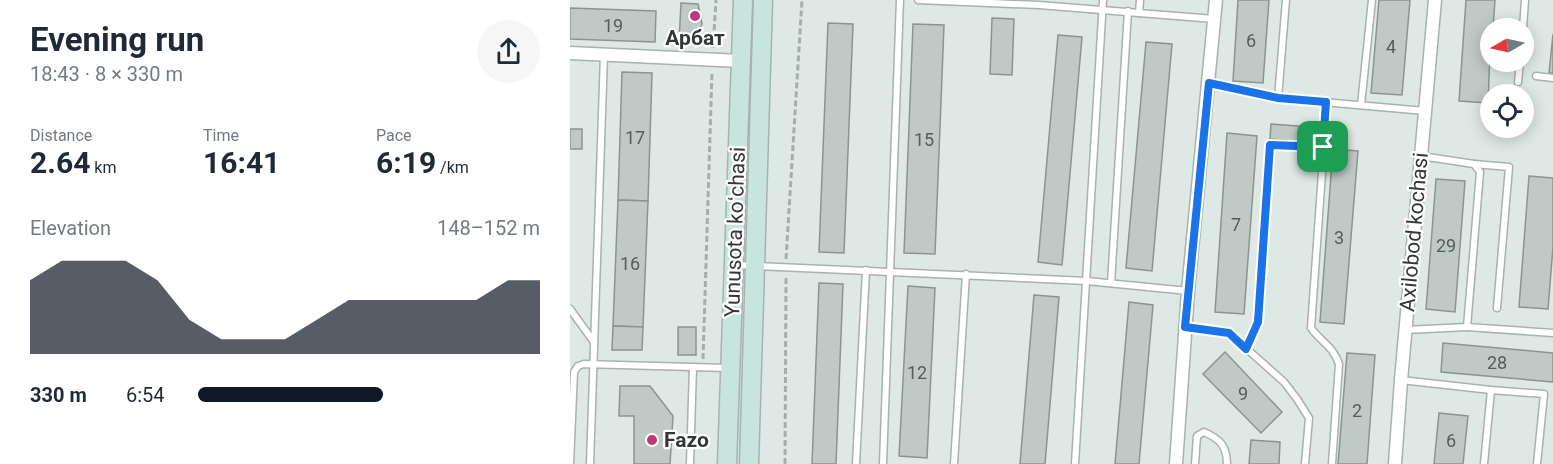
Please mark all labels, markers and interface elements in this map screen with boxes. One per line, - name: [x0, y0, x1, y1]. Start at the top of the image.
- marker: Арбат: [688, 9, 702, 23]
- house number: 19: [603, 15, 623, 36]
- north arrow: [1480, 18, 1534, 72]
- map controls: [1480, 18, 1534, 138]
- text: Evening run: [30, 20, 204, 59]
- button: share: [477, 20, 540, 83]
- place label: Арбат: [665, 26, 725, 50]
- house number: 6: [1246, 30, 1256, 51]
- house number: 4: [1386, 36, 1396, 57]
- text: 18:43 · 8 × 330 m: [30, 62, 183, 86]
- button: locate: [1480, 84, 1534, 138]
- pin: [1297, 121, 1348, 172]
- text: Distance: [30, 126, 92, 145]
- text: Time: [203, 126, 239, 145]
- text: Pace: [376, 126, 412, 145]
- house number: 17: [625, 127, 645, 148]
- house number: 15: [914, 129, 934, 150]
- icon: arrive: [1306, 130, 1339, 163]
- text: 2.64: [30, 145, 90, 180]
- text: 16:41: [203, 145, 280, 180]
- text: 6:19: [376, 145, 436, 180]
- street label: Yunusota koʻchasi: [720, 146, 750, 318]
- street label: Axilobod kochasi: [1395, 151, 1433, 313]
- text: km: [90, 158, 116, 177]
- text: /km: [436, 158, 469, 177]
- house number: 7: [1231, 214, 1241, 235]
- text: Elevation: [30, 216, 111, 240]
- text: 148–152 m: [437, 216, 540, 240]
- house number: 3: [1334, 227, 1344, 248]
- house number: 29: [1436, 235, 1456, 256]
- house number: 16: [620, 253, 640, 274]
- house number: 28: [1487, 352, 1507, 373]
- house number: 12: [907, 362, 927, 383]
- text: 330 m: [30, 383, 87, 407]
- text: 6:54: [126, 383, 165, 407]
- house number: 9: [1238, 383, 1248, 404]
- house number: 2: [1352, 400, 1362, 421]
- place label: Fazo: [664, 428, 709, 452]
- house number: 6: [1446, 430, 1456, 451]
- marker: Fazo: [645, 433, 659, 447]

